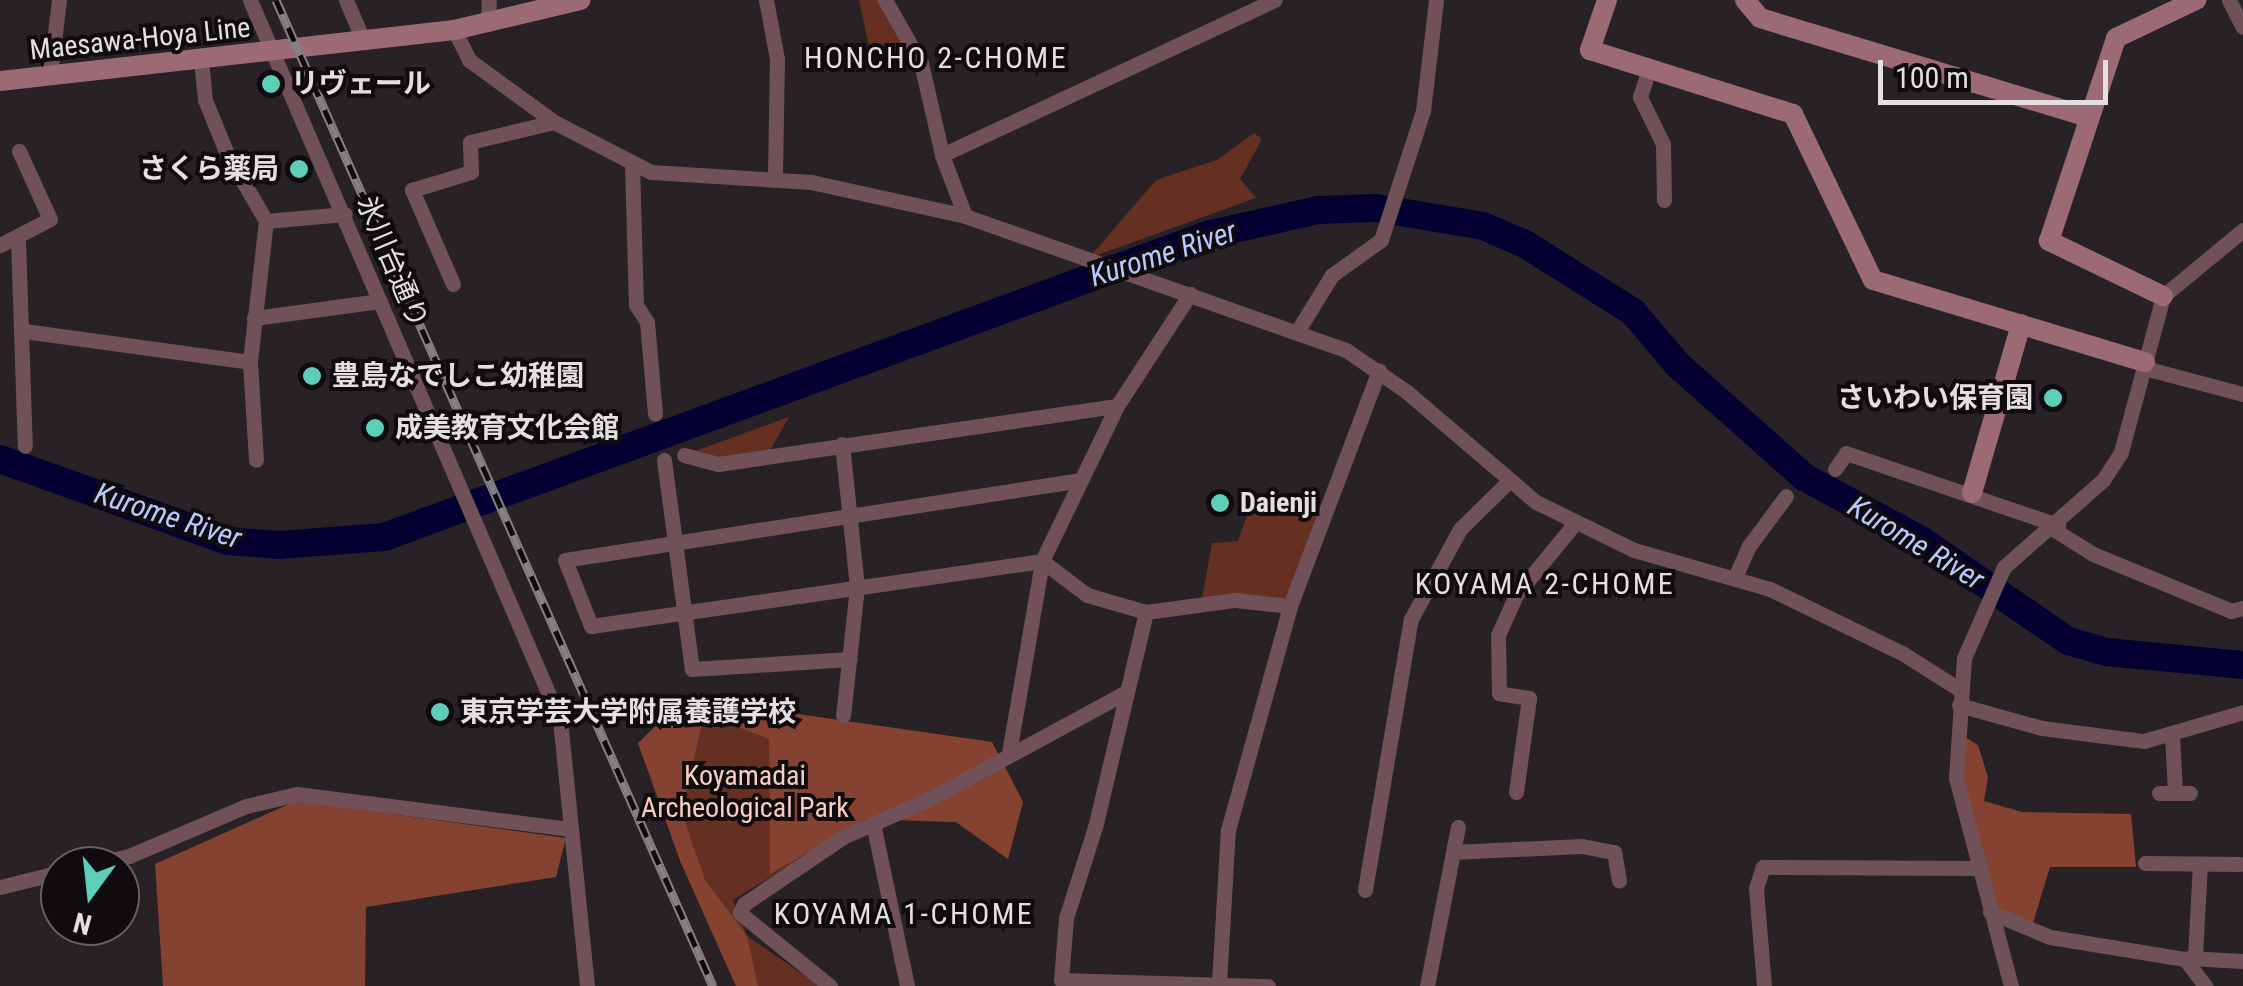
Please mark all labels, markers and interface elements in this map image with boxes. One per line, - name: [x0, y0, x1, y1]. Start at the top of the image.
- street label: Maesawa-Hoya Line: [28, 11, 252, 67]
- district label: HONCHO 2-CHOME: [804, 40, 1068, 76]
- scale bar: [1883, 40, 2113, 102]
- text: 100 m: [1895, 60, 1969, 95]
- place label: リヴェール: [291, 67, 431, 101]
- marker: リヴェール: [260, 73, 282, 95]
- place label: さくら薬局: [139, 152, 279, 186]
- marker: さくら薬局: [288, 158, 310, 180]
- street label: 氷川台通り: [349, 191, 435, 333]
- water label: Kurome River: [1085, 213, 1241, 295]
- place label: 豊島なでしこ幼稚園: [332, 359, 584, 393]
- marker: 豊島なでしこ幼稚園: [301, 365, 323, 387]
- place label: さいわい保育園: [1837, 381, 2033, 415]
- marker: さいわい保育園: [2042, 387, 2064, 409]
- place label: 成美教育文化会館: [395, 411, 619, 445]
- marker: 成美教育文化会館: [364, 417, 386, 439]
- water label: Kurome River: [90, 475, 246, 557]
- place label: Daienji: [1240, 486, 1317, 520]
- water label: Kurome River: [1842, 488, 1990, 598]
- marker: Daienji: [1209, 492, 1231, 514]
- district label: KOYAMA 2-CHOME: [1415, 566, 1675, 602]
- place label: 東京学芸大学附属養護学校: [460, 695, 796, 729]
- marker: 東京学芸大学附属養護学校: [429, 701, 451, 723]
- park label: Koyamadai Archeological Park: [641, 759, 849, 825]
- north arrow: [40, 846, 140, 946]
- district label: KOYAMA 1-CHOME: [774, 896, 1034, 932]
- text: N: [70, 905, 95, 942]

